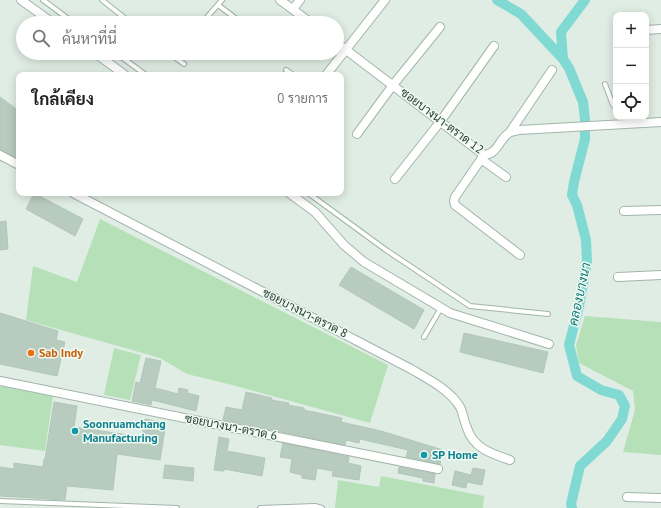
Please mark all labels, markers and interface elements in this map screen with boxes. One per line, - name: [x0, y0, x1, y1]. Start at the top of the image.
- map controls: [613, 12, 649, 120]
- button: +: [613, 12, 649, 48]
- search box: [16, 16, 344, 60]
- icon: search: [30, 27, 52, 49]
- text: ค้นหาที่นี่: [62, 29, 117, 48]
- button: −: [613, 48, 649, 84]
- street label: ซอยบางนา-ตราด 12: [398, 84, 487, 157]
- button: locate: [613, 84, 649, 120]
- text: ใกล้เคียง: [32, 88, 94, 110]
- text: 0 รายการ: [277, 90, 328, 107]
- water label: คลองบางนา: [565, 261, 594, 327]
- street label: ซอยบางนา-ตราด 8: [260, 285, 350, 341]
- place label: Sab Indy: [39, 345, 83, 360]
- marker: Sab Indy: [26, 348, 36, 358]
- street label: ซอยบางนา-ตราด 6: [184, 410, 279, 443]
- place label: Soonruamchang Manufacturing: [83, 416, 166, 445]
- marker: Soonruamchang Manufacturing: [70, 426, 80, 436]
- place label: SP Home: [432, 447, 478, 462]
- marker: SP Home: [419, 450, 429, 460]

